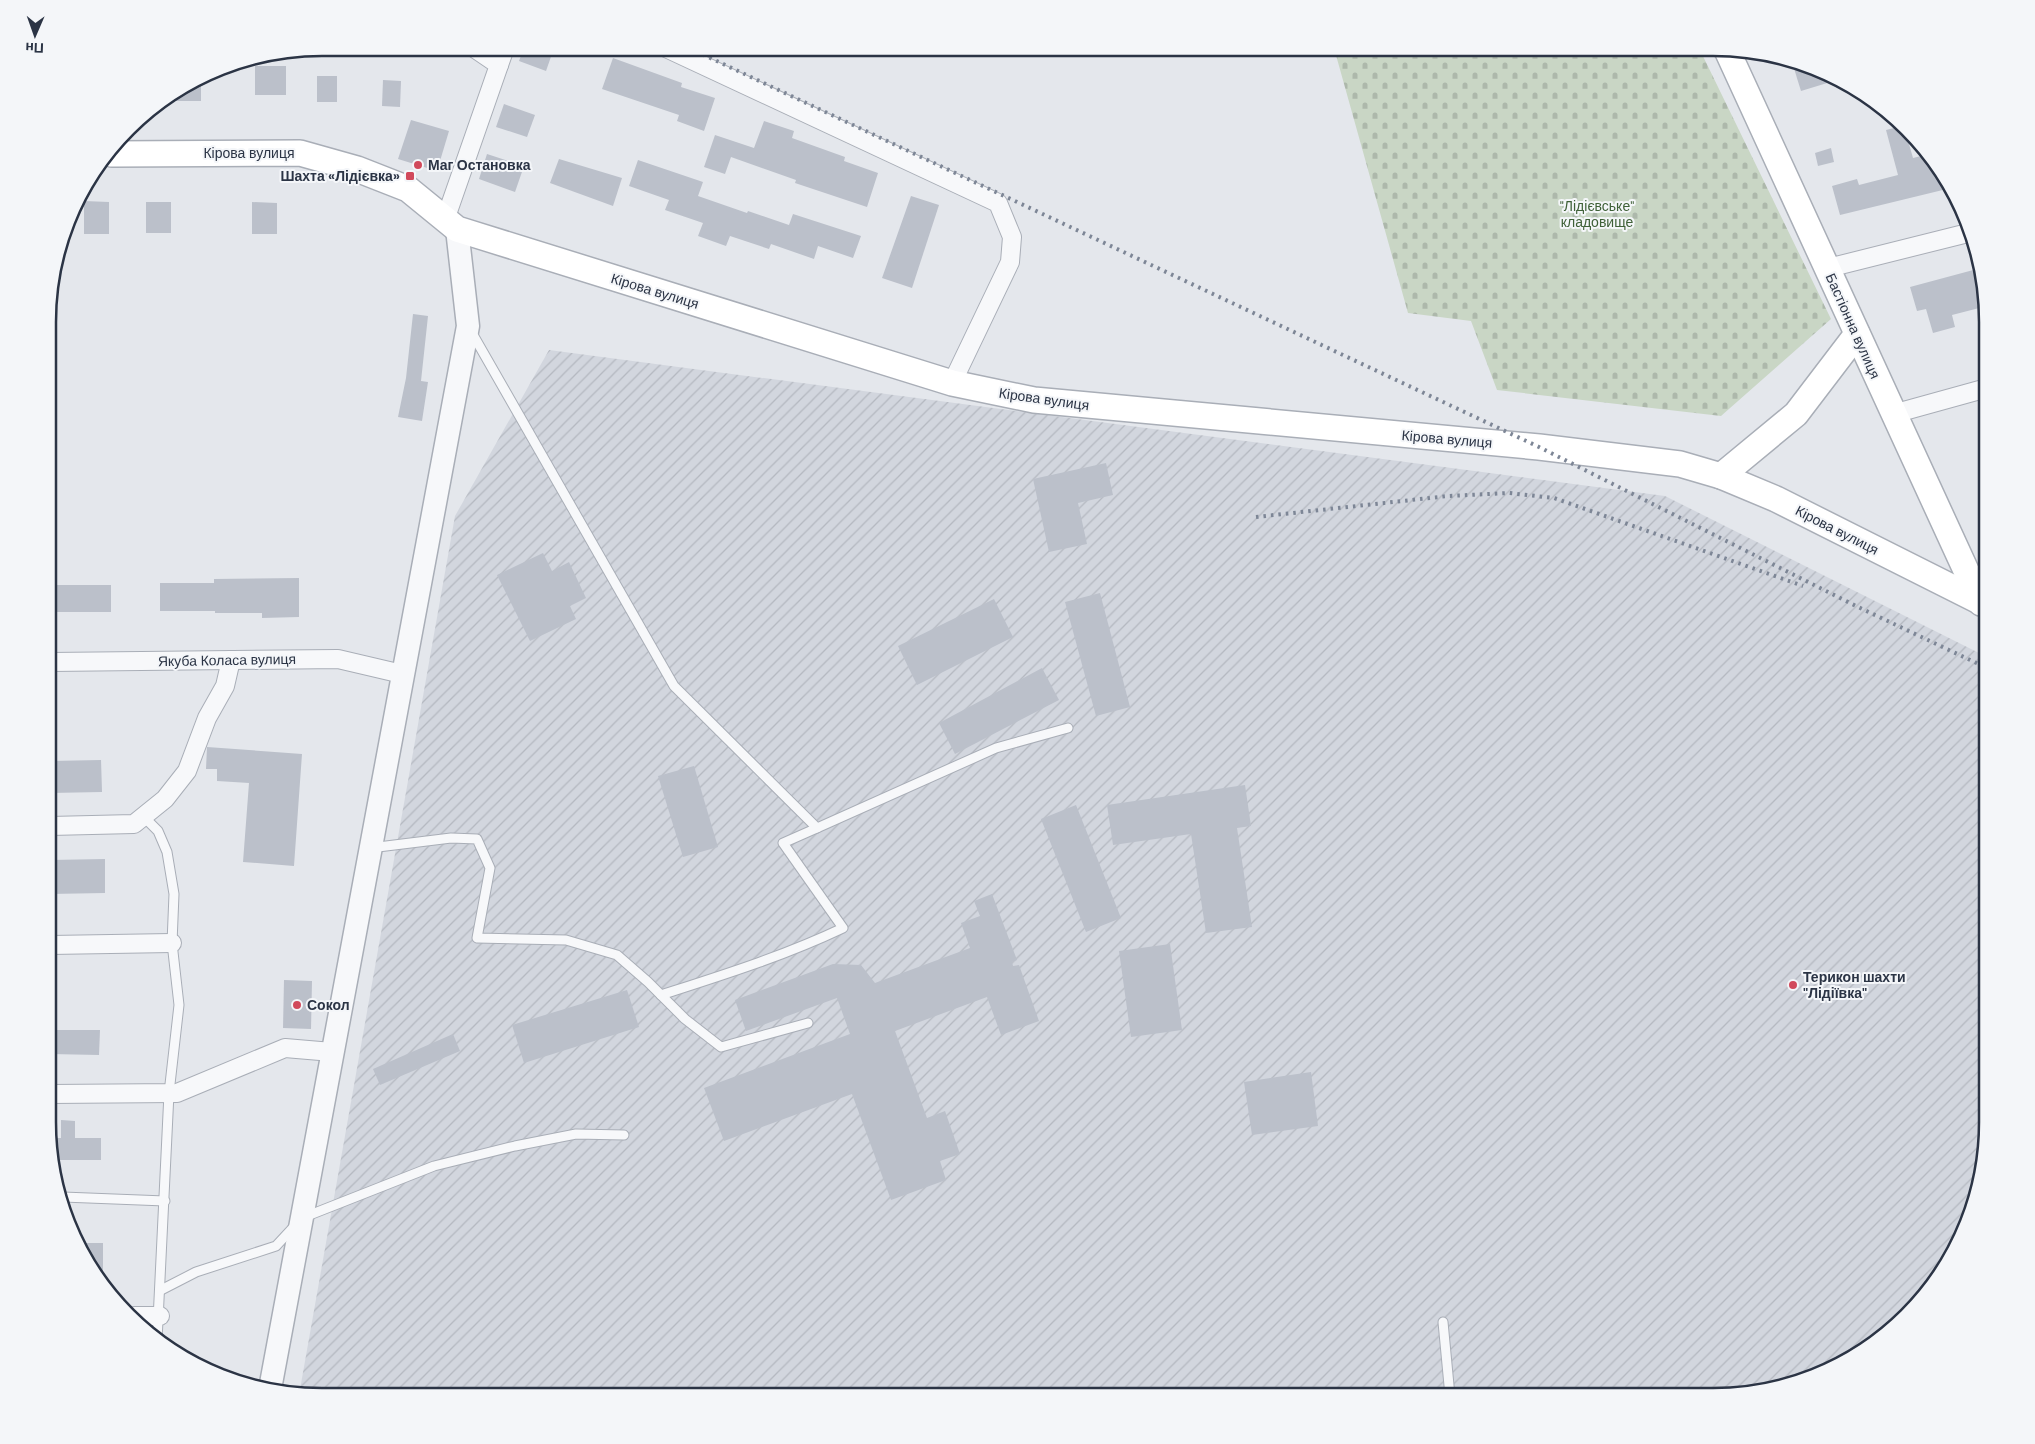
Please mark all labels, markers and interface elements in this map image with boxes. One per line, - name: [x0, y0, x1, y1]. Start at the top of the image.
- north arrow: [10, 10, 60, 60]
- text: Пн: [25, 39, 44, 57]
- street label: Кірова вулиця: [203, 144, 295, 162]
- place label: Маг Остановка: [428, 156, 531, 174]
- marker: Маг Остановка: [412, 159, 424, 171]
- place label: Шахта «Лідієвка»: [280, 167, 400, 185]
- marker: Шахта «Лідієвка»: [404, 170, 416, 182]
- park label: "Лідієвське" кладовище: [1560, 197, 1634, 231]
- street label: Кірова вулиця: [609, 269, 701, 313]
- street label: Бастіонна вулиця: [1822, 270, 1884, 382]
- street label: Кірова вулиця: [998, 384, 1090, 414]
- street label: Кірова вулиця: [1401, 426, 1493, 452]
- street label: Кірова вулиця: [1792, 501, 1882, 559]
- street label: Якуба Коласа вулиця: [158, 650, 296, 670]
- place label: Терикон шахти "Лідіївка": [1803, 968, 1906, 1002]
- marker: Терикон шахти "Лідіївка": [1787, 979, 1799, 991]
- place label: Сокол: [307, 996, 350, 1014]
- marker: Сокол: [291, 999, 303, 1011]

